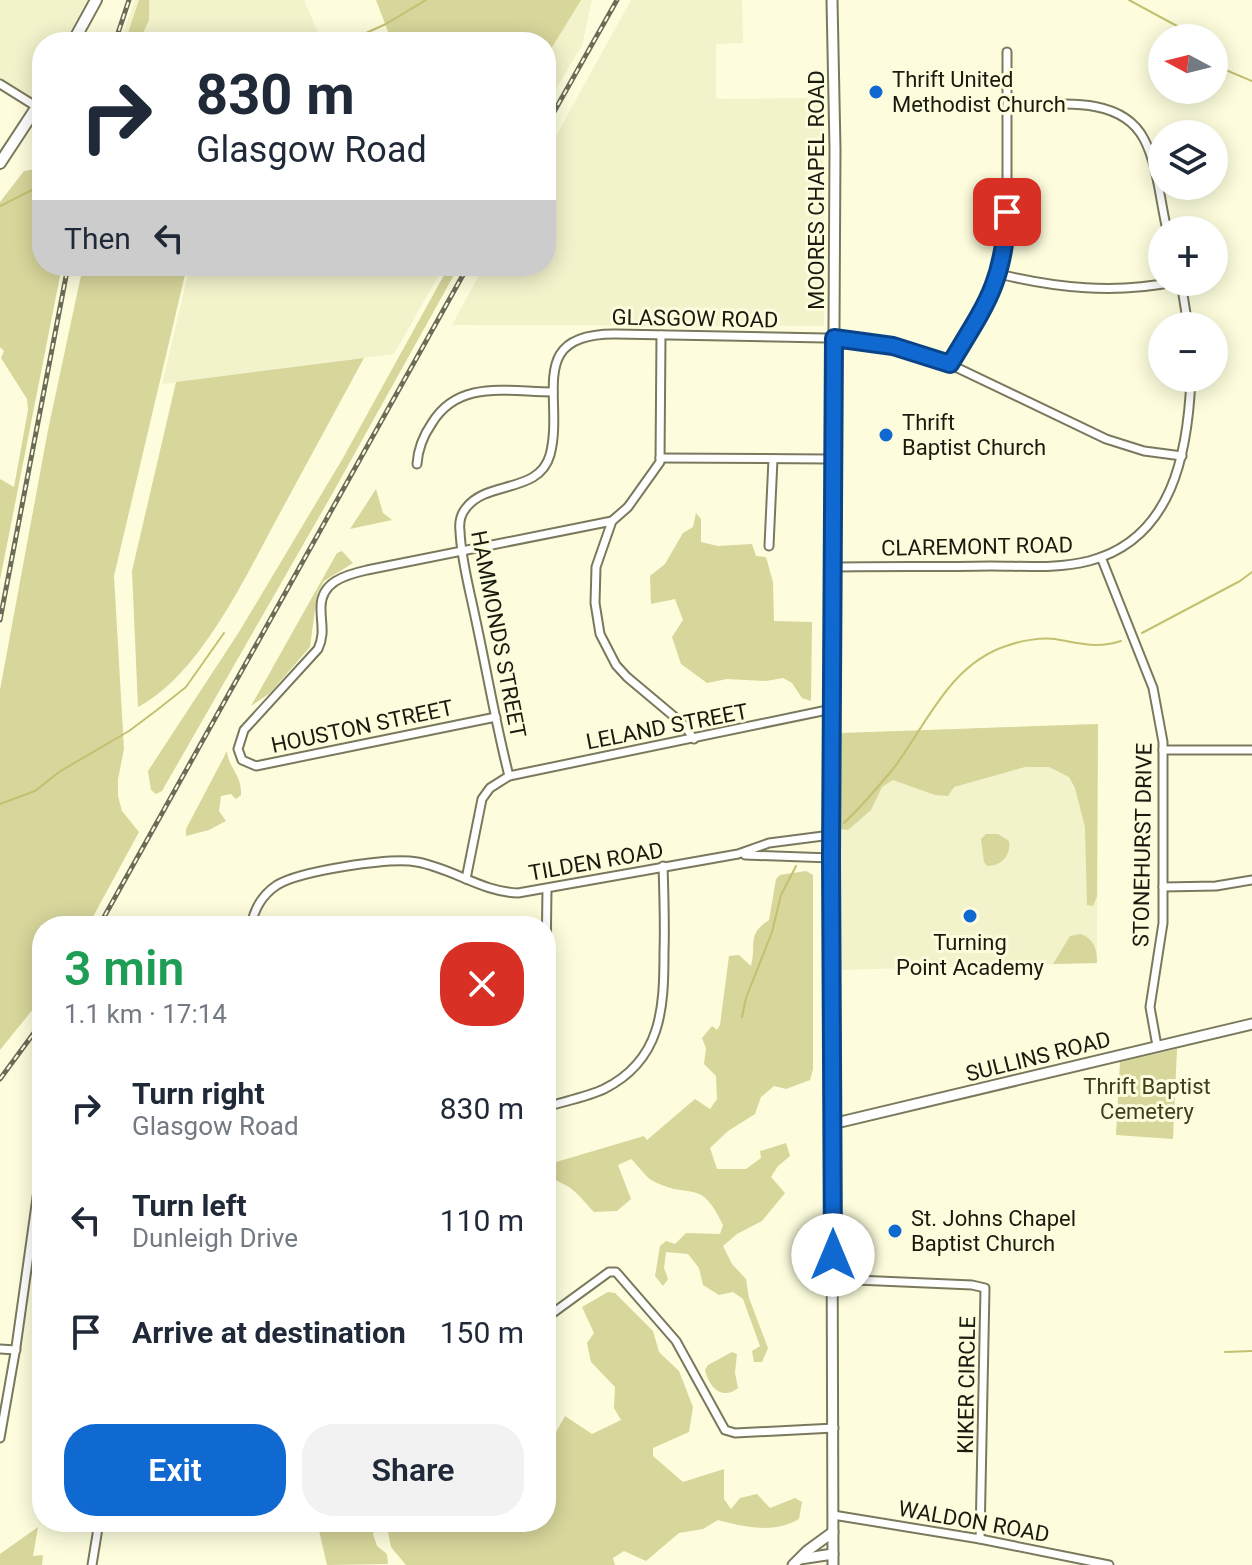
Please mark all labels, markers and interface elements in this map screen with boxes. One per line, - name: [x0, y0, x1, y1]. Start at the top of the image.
- north arrow: [1148, 24, 1228, 104]
- map controls: [1148, 24, 1228, 392]
- text: 830 m: [196, 62, 355, 128]
- icon: right: [64, 64, 168, 168]
- place label: Thrift United Methodist Church: [892, 67, 1066, 117]
- street label: MOORES CHAPEL ROAD: [804, 70, 829, 310]
- marker: Thrift United Methodist Church: [867, 83, 885, 101]
- button: layers: [1148, 120, 1228, 200]
- text: Glasgow Road: [196, 129, 427, 171]
- pin: [973, 178, 1041, 246]
- icon: arrive: [985, 190, 1029, 234]
- icon: left: [147, 216, 191, 260]
- button: +: [1148, 216, 1228, 296]
- text: Then: [64, 221, 131, 256]
- street label: GLASGOW ROAD: [611, 305, 779, 332]
- button: −: [1148, 312, 1228, 392]
- place label: Thrift Baptist Church: [902, 410, 1046, 460]
- marker: Thrift Baptist Church: [877, 426, 895, 444]
- street label: HAMMONDS STREET: [466, 528, 531, 740]
- street label: CLAREMONT ROAD: [881, 532, 1073, 561]
- street label: HOUSTON STREET: [269, 695, 455, 758]
- street label: LELAND STREET: [584, 699, 750, 754]
- street label: STONEHURST DRIVE: [1128, 743, 1157, 947]
- street label: TILDEN ROAD: [527, 837, 665, 886]
- marker: Turning Point Academy: [961, 907, 979, 925]
- place label: Turning Point Academy: [896, 930, 1045, 980]
- text: 3 min: [64, 940, 184, 997]
- button: close: [440, 942, 524, 1026]
- text: 1.1 km · 17:14: [64, 999, 227, 1029]
- street label: SULLINS ROAD: [963, 1026, 1113, 1087]
- park label: Thrift Baptist Cemetery: [1083, 1074, 1211, 1124]
- text: Turn right: [132, 1076, 265, 1111]
- icon: right: [64, 1086, 108, 1130]
- text: 830 m: [440, 1091, 524, 1126]
- text: Glasgow Road: [132, 1111, 299, 1141]
- text: Turn left: [132, 1188, 247, 1223]
- icon: left: [64, 1198, 108, 1242]
- text: 110 m: [440, 1203, 524, 1238]
- place label: St. Johns Chapel Baptist Church: [911, 1206, 1076, 1256]
- position arrow: [791, 1213, 875, 1297]
- marker: St. Johns Chapel Baptist Church: [886, 1222, 904, 1240]
- text: Dunleigh Drive: [132, 1223, 298, 1253]
- icon: arrive: [64, 1310, 108, 1354]
- text: Arrive at destination: [132, 1315, 406, 1350]
- text: 150 m: [440, 1315, 524, 1350]
- street label: KIKER CIRCLE: [953, 1316, 980, 1454]
- button: Exit: [64, 1424, 286, 1516]
- button: Share: [302, 1424, 524, 1516]
- street label: WALDON ROAD: [896, 1496, 1052, 1547]

